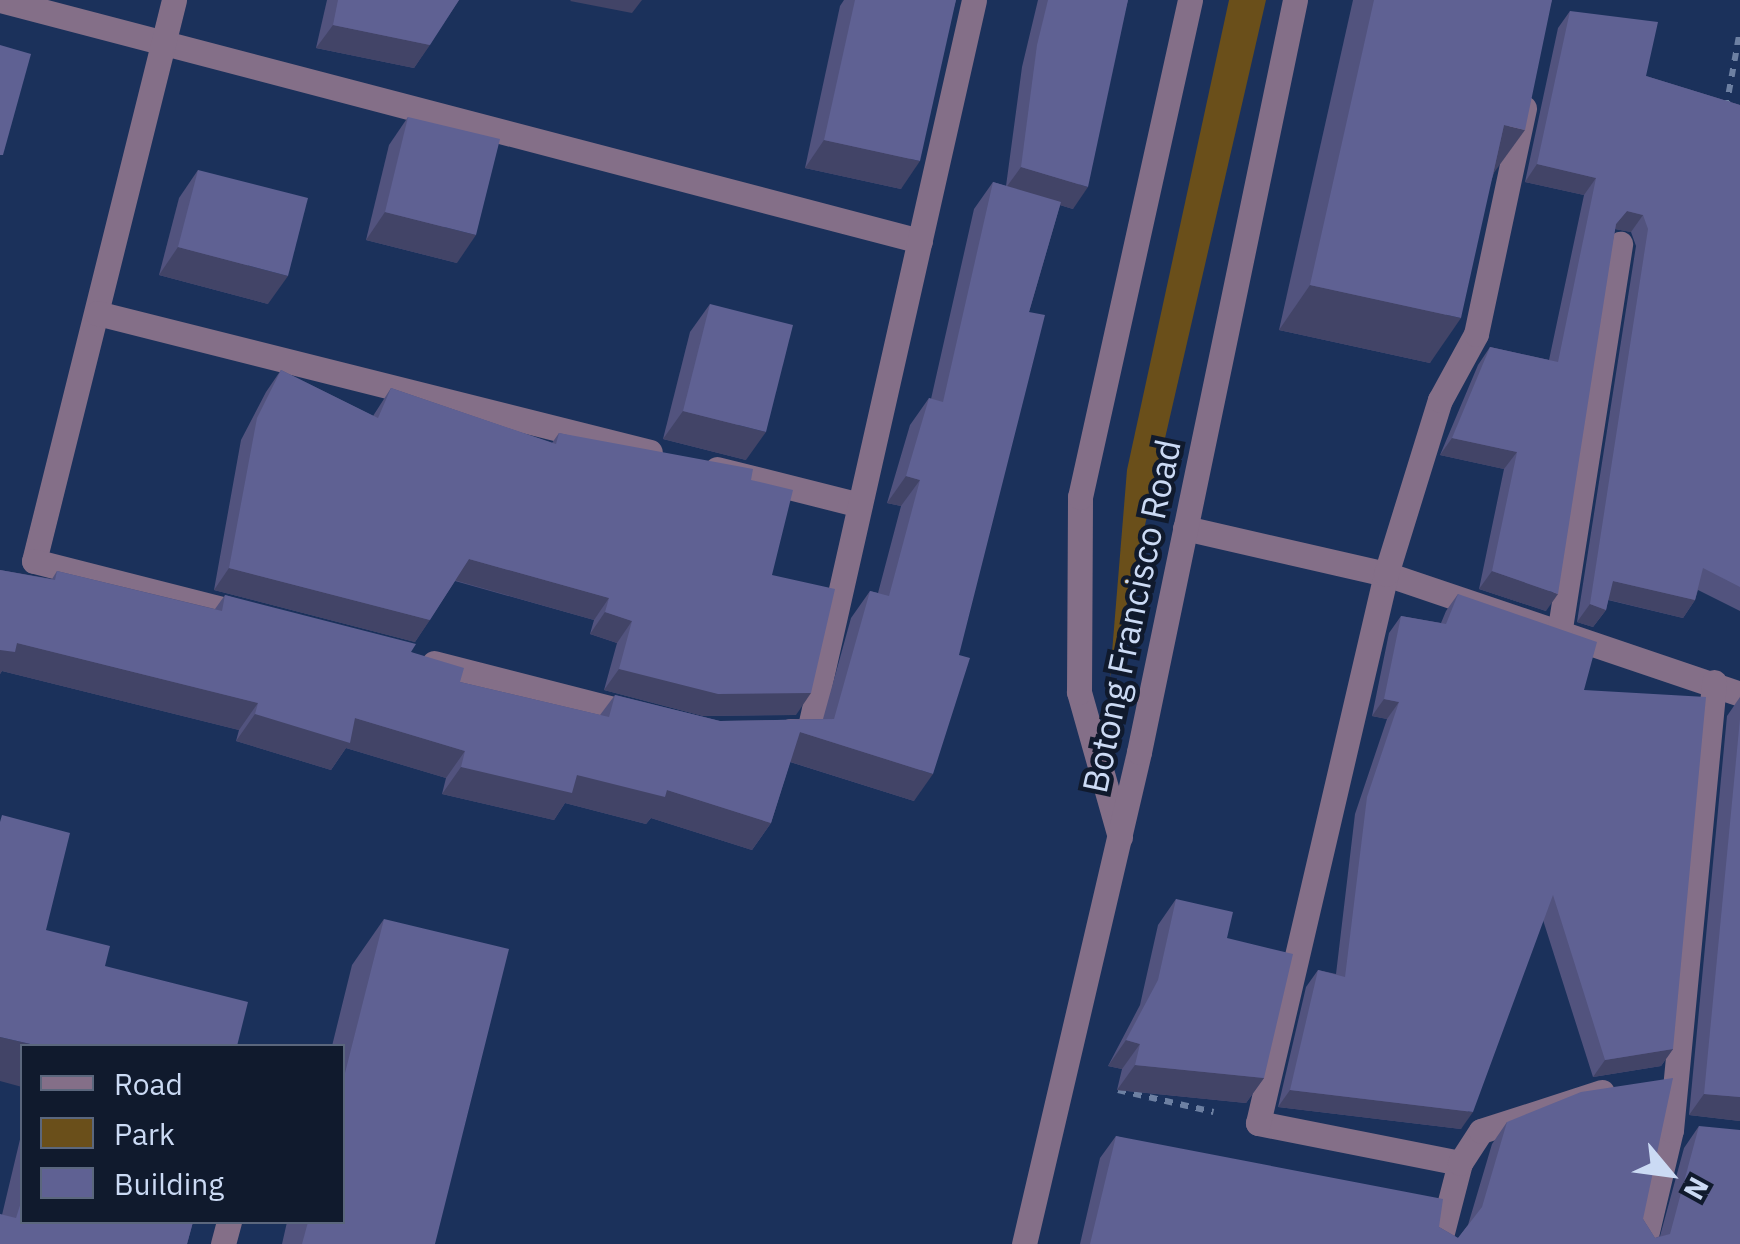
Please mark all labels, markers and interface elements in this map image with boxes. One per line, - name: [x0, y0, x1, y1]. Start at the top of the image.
- street label: Botong Francisco Road: [1073, 436, 1189, 796]
- legend: [20, 1044, 345, 1224]
- text: Road: [114, 1064, 183, 1103]
- text: Park: [114, 1114, 175, 1153]
- north arrow: [1620, 1124, 1720, 1224]
- text: Building: [114, 1164, 224, 1203]
- text: N: [1676, 1171, 1718, 1207]

